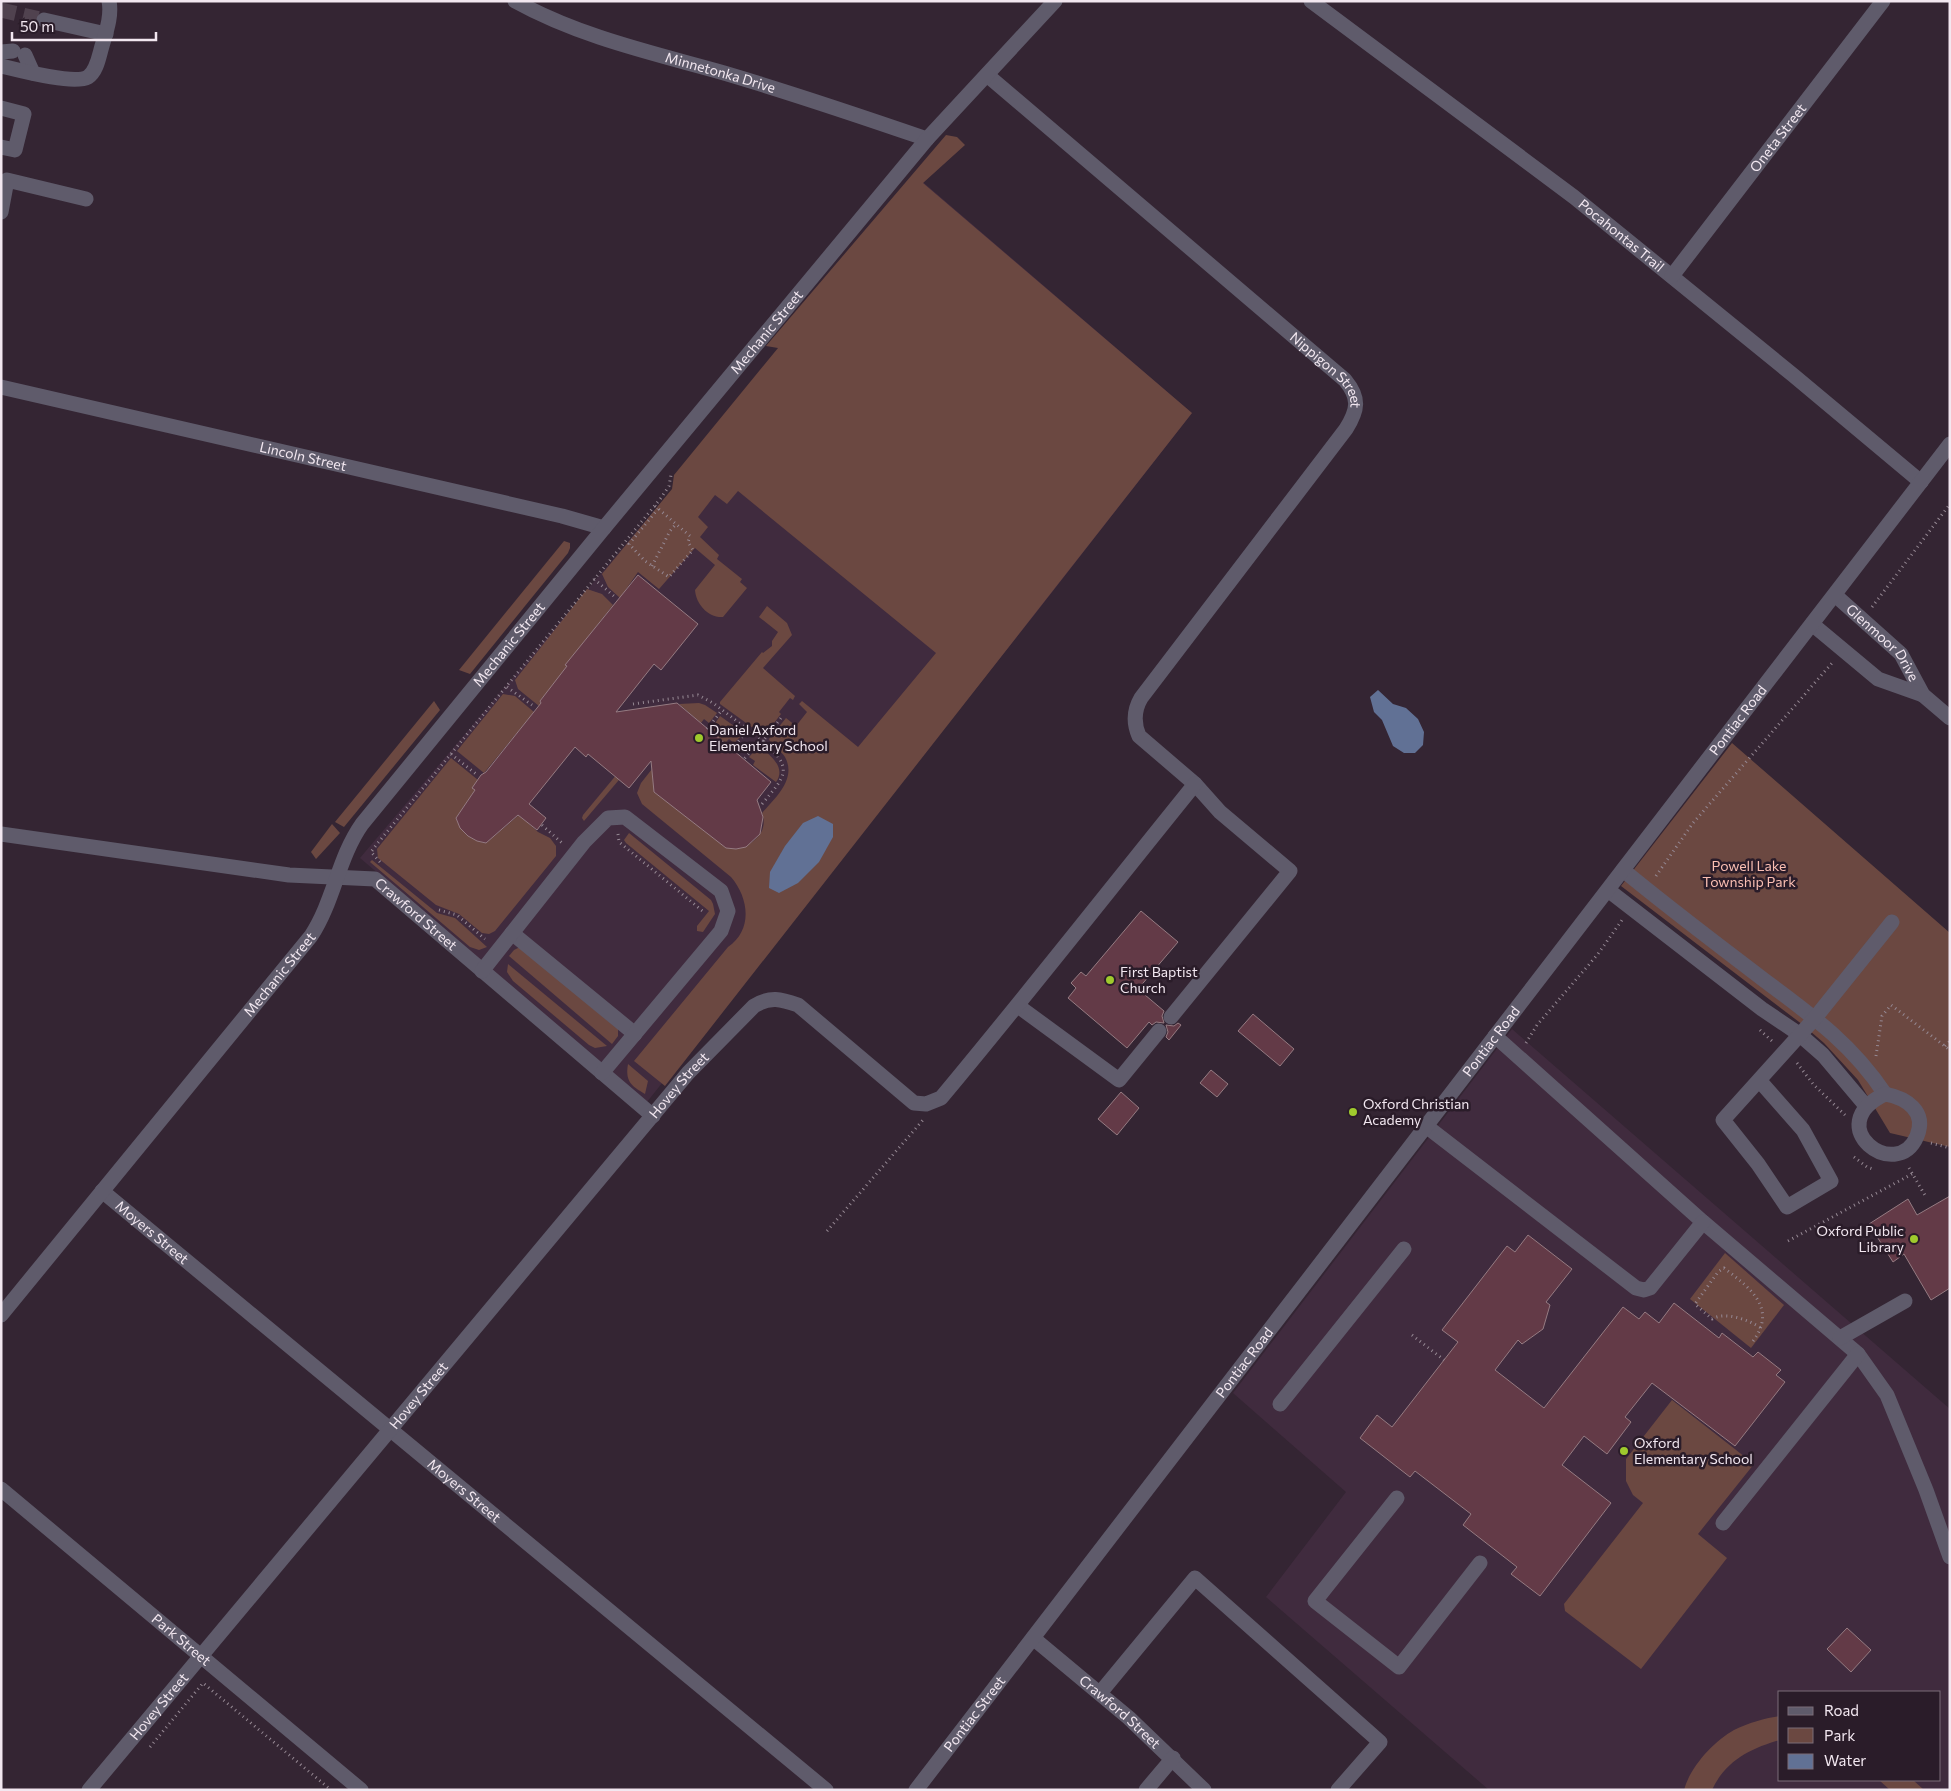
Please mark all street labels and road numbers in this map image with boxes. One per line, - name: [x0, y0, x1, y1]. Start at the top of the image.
- street label: Minnetonka Drive: [663, 48, 778, 96]
- street label: Oneta Street: [1746, 100, 1809, 175]
- street label: Pocahontas Trail: [1575, 195, 1668, 275]
- street label: Mechanic Street: [727, 286, 806, 377]
- street label: Nippigon Street: [1287, 328, 1365, 409]
- street label: Lincoln Street: [258, 438, 349, 474]
- street label: Mechanic Street: [469, 598, 548, 690]
- street label: Glenmoor Drive: [1843, 600, 1923, 684]
- street label: Pontiac Road: [1705, 681, 1770, 758]
- street label: Crawford Street: [372, 874, 461, 954]
- street label: Mechanic Street: [240, 928, 319, 1020]
- street label: Pontiac Road: [1458, 1003, 1523, 1080]
- street label: Hovey Street: [645, 1048, 712, 1121]
- street label: Moyers Street: [112, 1197, 193, 1267]
- street label: Pontiac Road: [1212, 1324, 1276, 1401]
- street label: Hovey Street: [385, 1358, 451, 1432]
- street label: Moyers Street: [424, 1455, 505, 1526]
- street label: Park Street: [149, 1610, 215, 1669]
- street label: Hovey Street: [126, 1669, 192, 1743]
- street label: Crawford Street: [1076, 1671, 1165, 1752]
- street label: Pontiac Street: [940, 1672, 1009, 1755]

